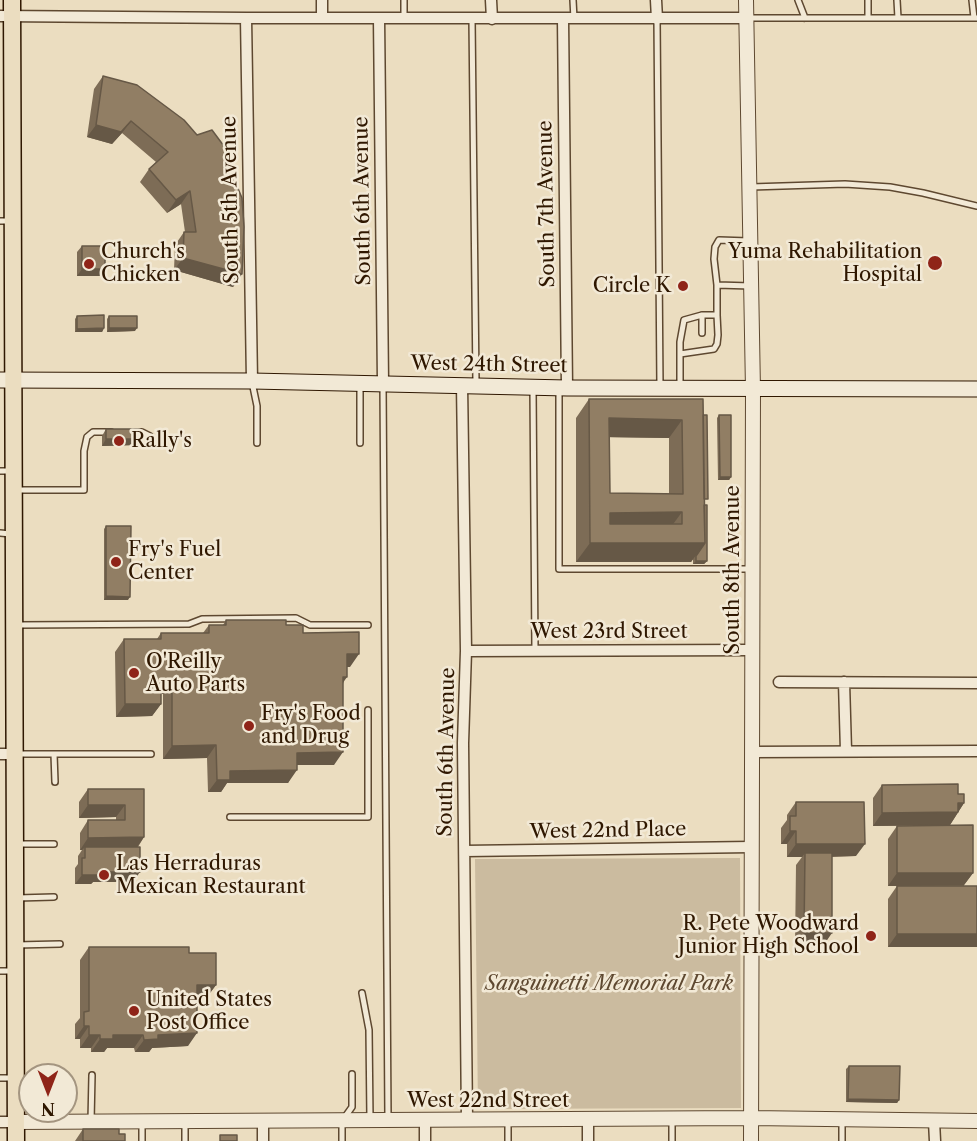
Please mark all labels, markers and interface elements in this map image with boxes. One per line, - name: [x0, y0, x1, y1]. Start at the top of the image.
- street label: South 5th Avenue: [218, 116, 244, 284]
- street label: South 6th Avenue: [350, 116, 376, 286]
- street label: South 7th Avenue: [534, 120, 560, 288]
- place label: Church's Chicken: [101, 240, 185, 287]
- place label: Yuma Rehabilitation Hospital: [728, 240, 922, 287]
- marker: Yuma Rehabilitation Hospital: [926, 254, 944, 272]
- marker: Church's Chicken: [82, 257, 96, 271]
- place label: Circle K: [593, 274, 671, 298]
- marker: Circle K: [676, 279, 690, 293]
- street label: West 24th Street: [410, 352, 568, 378]
- place label: Rally's: [131, 429, 192, 453]
- marker: Rally's: [112, 434, 126, 448]
- street label: South 8th Avenue: [721, 485, 745, 655]
- place label: Fry's Fuel Center: [128, 538, 221, 585]
- marker: Fry's Fuel Center: [109, 555, 123, 569]
- street label: West 23rd Street: [530, 620, 688, 644]
- place label: O'Reilly Auto Parts: [146, 650, 245, 697]
- marker: O'Reilly Auto Parts: [127, 666, 141, 680]
- street label: South 6th Avenue: [434, 667, 460, 837]
- place label: Fry's Food and Drug: [261, 702, 361, 749]
- marker: Fry's Food and Drug: [242, 719, 256, 733]
- street label: West 22nd Place: [529, 818, 687, 844]
- place label: Las Herraduras Mexican Restaurant: [116, 852, 306, 899]
- marker: Las Herraduras Mexican Restaurant: [97, 868, 111, 882]
- place label: R. Pete Woodward Junior High School: [678, 912, 859, 959]
- marker: R. Pete Woodward Junior High School: [864, 929, 878, 943]
- park label: Sanguinetti Memorial Park: [485, 972, 733, 996]
- place label: United States Post Office: [146, 988, 272, 1035]
- marker: United States Post Office: [127, 1004, 141, 1018]
- north arrow: [18, 1063, 78, 1123]
- street label: West 22nd Street: [407, 1089, 569, 1113]
- text: N: [41, 1099, 55, 1119]

